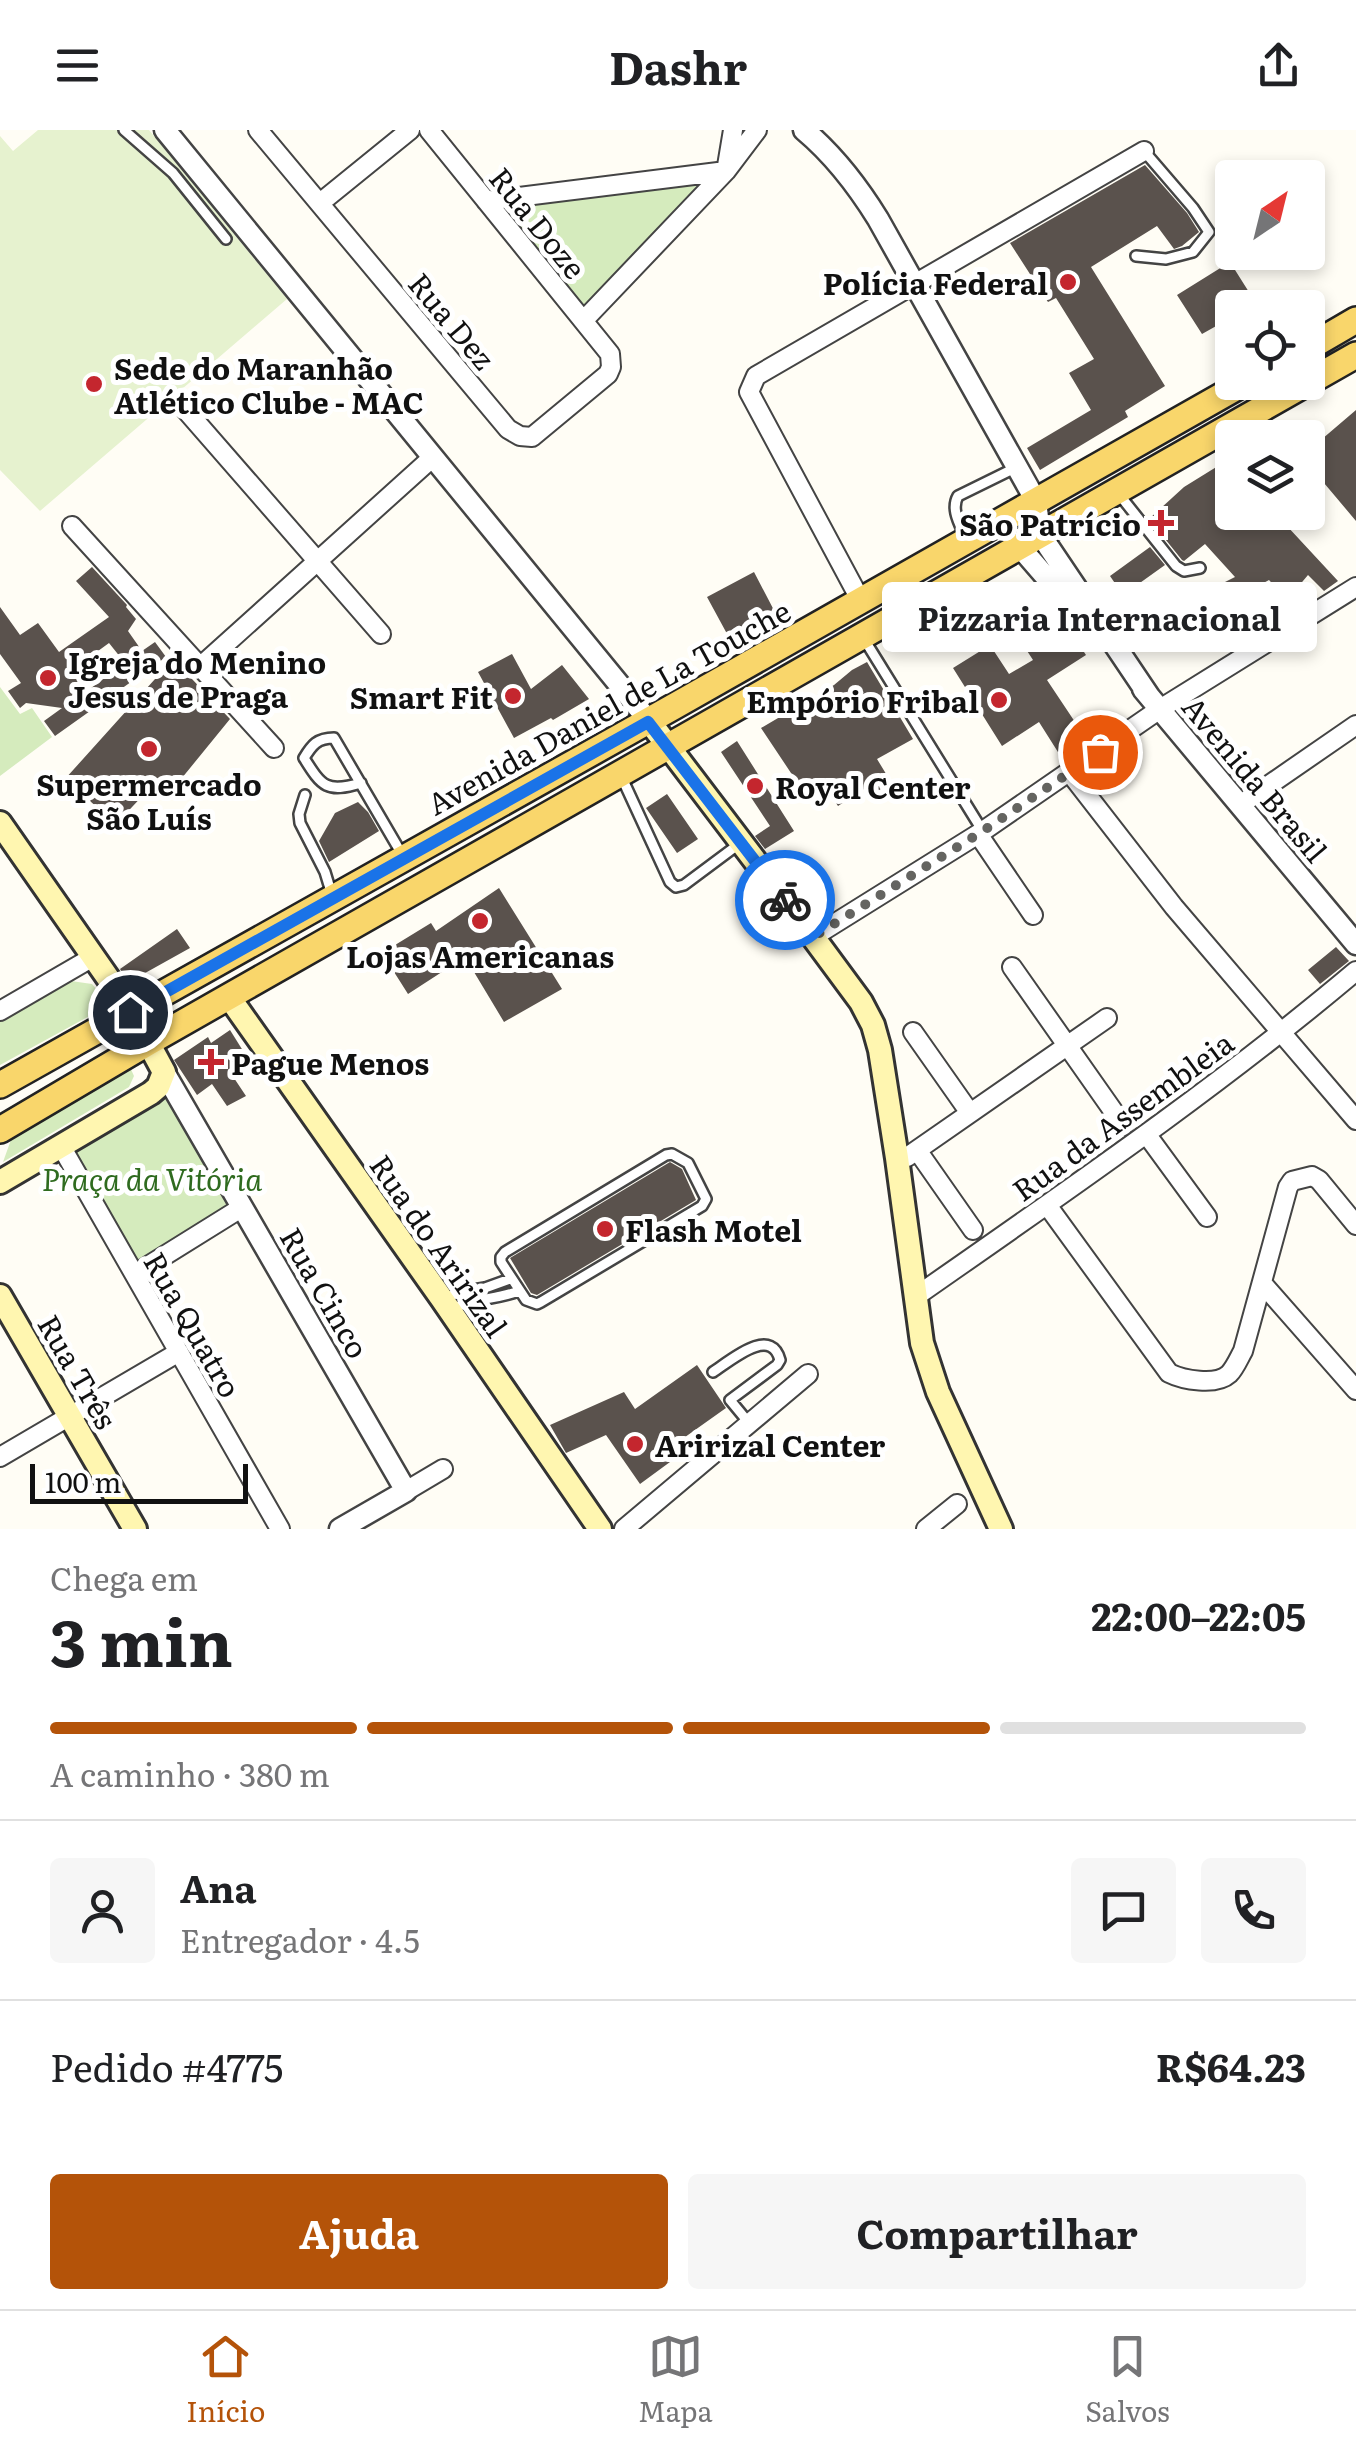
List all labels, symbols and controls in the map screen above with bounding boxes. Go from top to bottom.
text: Dashr [609,32,747,99]
icon: menu [50,38,105,93]
icon: share [1251,38,1306,93]
street label: Rua Doze [480,157,598,287]
north arrow [1215,160,1325,270]
map controls [1215,160,1325,530]
place label: Polícia Federal [823,260,1048,304]
street label: Rua Dez [399,262,507,378]
marker: Polícia Federal [1057,271,1079,293]
button: locate [1215,290,1325,400]
place label: Sede do Maranhão Atlético Clube - MAC [114,345,424,423]
marker: Sede do Maranhão Atlético Clube - MAC [83,373,105,395]
button: layers [1215,420,1325,530]
place label: São Patrício [959,501,1141,545]
marker: São Patrício [1150,512,1172,534]
callout: Pizzaria Internacional [882,582,1318,652]
street label: Avenida Daniel de La Touche [418,588,798,824]
text: Pizzaria Internacional [918,593,1281,641]
place label: Igreja do Menino Jesus de Praga [68,639,326,717]
marker: Igreja do Menino Jesus de Praga [37,667,59,689]
place label: Smart Fit [350,674,494,718]
place label: Empório Fribal [746,678,979,722]
marker: Smart Fit [502,685,524,707]
street label: Avenida Brasil [1173,685,1339,871]
marker: Empório Fribal [988,689,1010,711]
pin [1058,710,1143,795]
icon: bag [1073,725,1128,780]
marker: Supermercado São Luís [138,738,160,760]
place label: Supermercado São Luís [36,761,262,839]
place label: Royal Center [775,764,971,808]
marker: Royal Center [744,775,766,797]
courier [735,850,835,950]
icon: bike [758,873,813,928]
marker: Lojas Americanas [469,910,491,932]
place label: Lojas Americanas [346,933,614,977]
pin [88,970,173,1055]
icon: home [103,985,158,1040]
street label: Rua da Assembleia [1002,1019,1242,1210]
place label: Pague Menos [231,1040,429,1084]
marker: Pague Menos [200,1051,222,1073]
street label: Rua do Aririzal [361,1145,519,1345]
park label: Praça da Vitória [42,1156,262,1200]
place label: Flash Motel [625,1207,802,1251]
street label: Rua Cinco [271,1218,381,1366]
marker: Flash Motel [594,1218,616,1240]
street label: Rua Quatro [135,1243,253,1405]
street label: Rua Três [29,1306,129,1436]
place label: Aririzal Center [655,1422,885,1466]
marker: Aririzal Center [624,1433,646,1455]
scale bar [30,1459,248,1504]
text: 100 m [45,1460,122,1502]
text: Chega em [50,1553,198,1601]
text: 22:00–22:05 [1091,1586,1306,1643]
text: 3 min [50,1590,233,1687]
text: A caminho · 380 m [50,1749,330,1797]
button: person [50,1858,155,1963]
text: Ana [180,1858,257,1915]
button: chat [1071,1858,1176,1963]
button: phone [1201,1858,1306,1963]
text: Entregador · 4.5 [180,1915,420,1963]
text: Pedido #4775 [50,2037,283,2094]
text: R$64.23 [1156,2037,1306,2094]
button: Ajuda [50,2174,668,2289]
button: Compartilhar [688,2174,1306,2289]
tab: Início [186,2329,265,2431]
tab: Mapa [638,2329,713,2431]
tab: Salvos [1085,2329,1170,2431]

